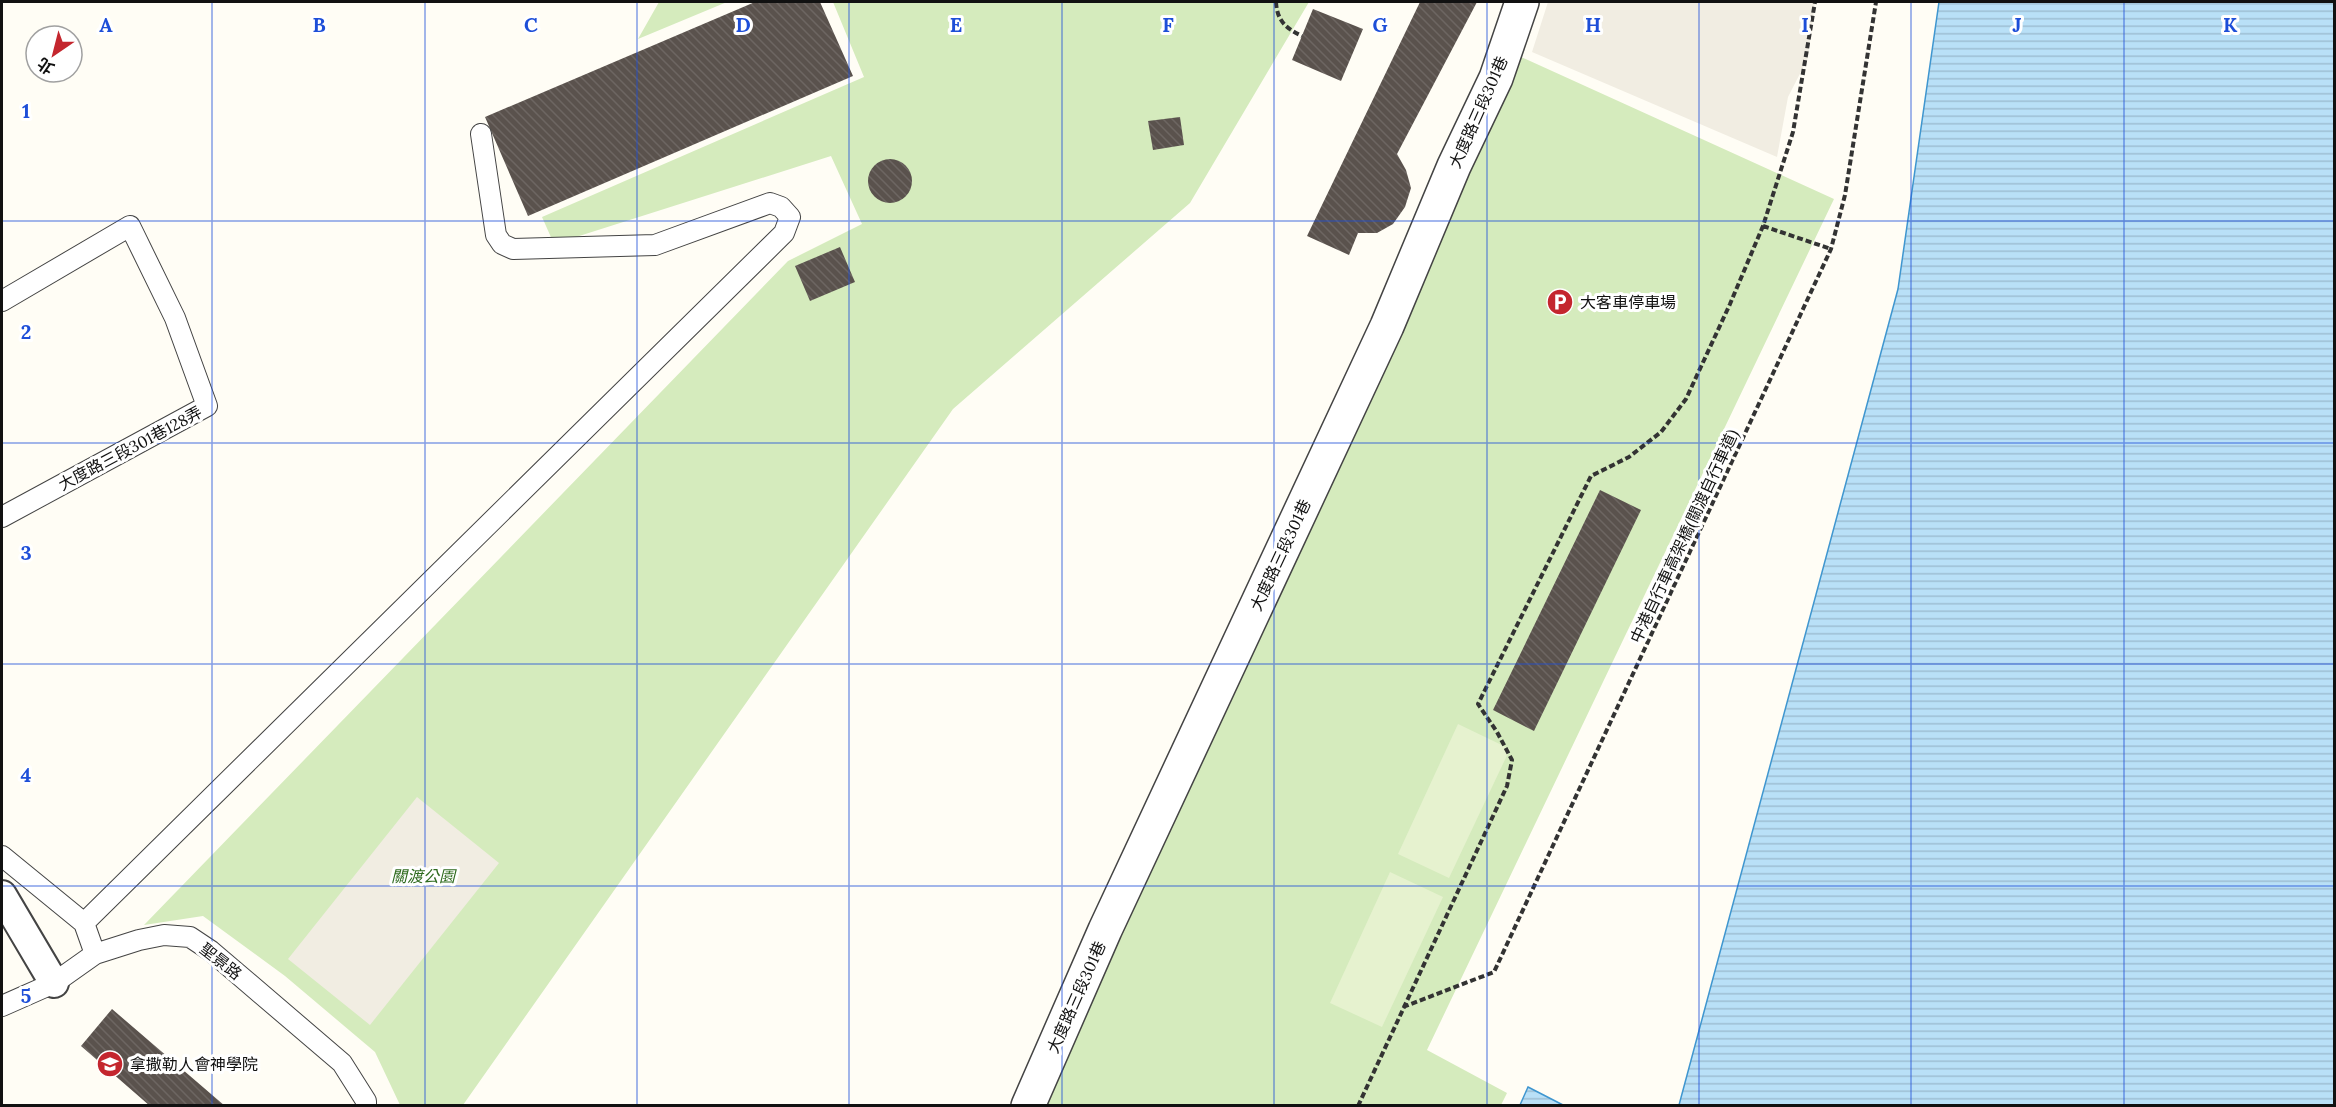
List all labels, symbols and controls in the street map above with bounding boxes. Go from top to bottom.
text: A [99,12,113,37]
text: B [312,12,326,37]
text: C [524,12,538,37]
text: D [735,12,751,37]
text: E [950,12,962,37]
text: F [1162,12,1174,37]
text: G [1372,12,1388,37]
text: H [1585,12,1601,37]
text: I [1801,12,1809,37]
text: J [2012,12,2022,37]
text: K [2223,12,2238,37]
north arrow [24,24,84,84]
street label: 大度路三段301巷 [1444,53,1512,171]
text: 北 [33,54,58,79]
text: 1 [22,98,30,123]
parking icon: 大客車停車場 [1545,287,1575,317]
place label: 大客車停車場 [1580,292,1676,312]
text: 2 [21,319,31,344]
street label: 大度路三段301巷128弄 [55,402,205,494]
street label: 中港自行車高架橋(關渡自行車道) [1626,426,1743,647]
street label: 大度路三段301巷 [1245,496,1315,614]
text: 3 [20,540,32,565]
text: 4 [21,762,32,787]
park label: 關渡公園 [391,866,457,886]
street label: 聖景路 [196,938,246,984]
street label: 大度路三段301巷 [1042,938,1110,1056]
text: 5 [21,983,32,1008]
school or university icon: 拿撒勒人會神學院 [95,1049,125,1079]
place label: 拿撒勒人會神學院 [130,1054,258,1074]

